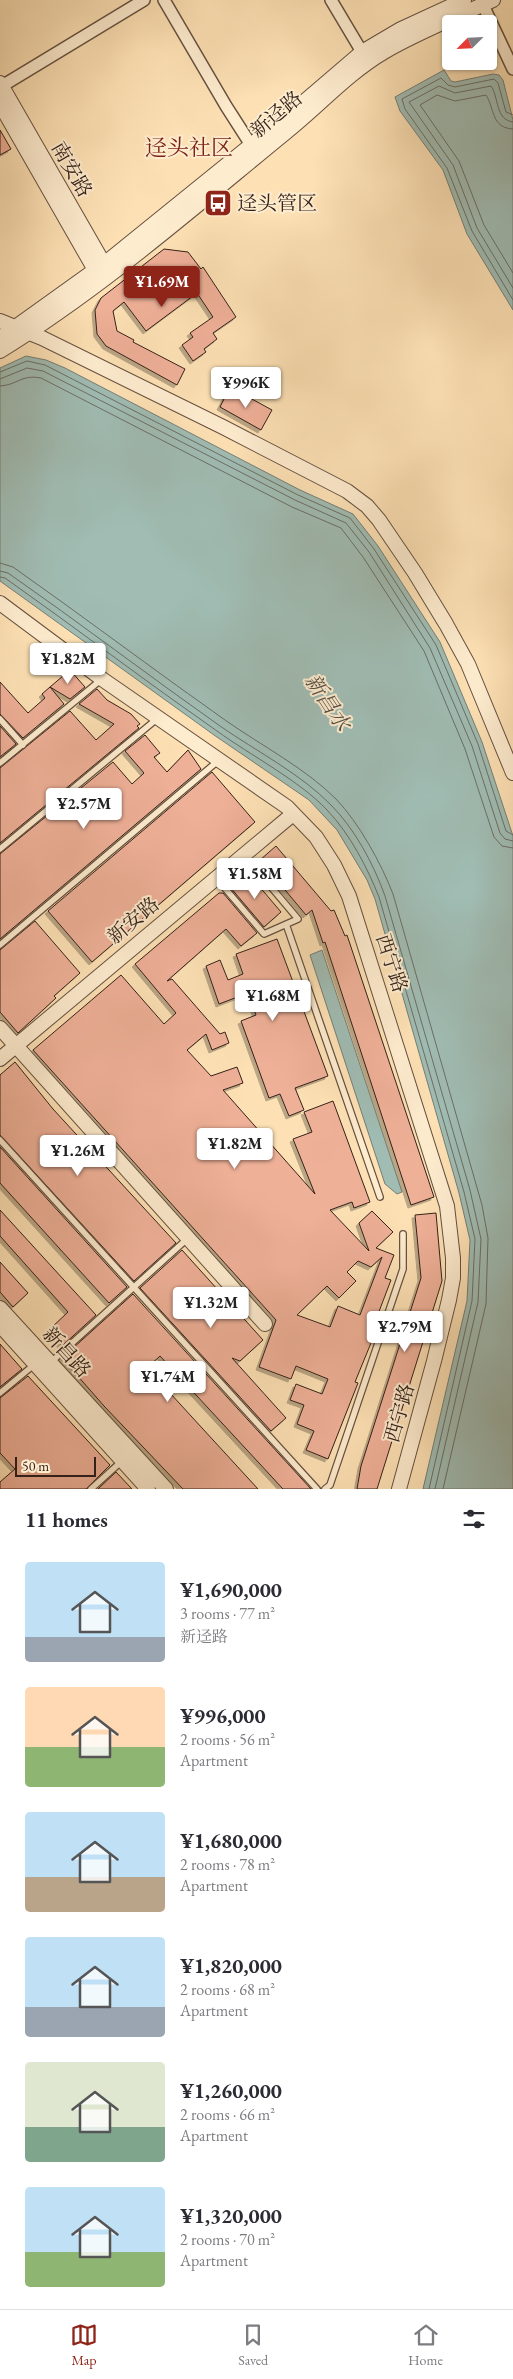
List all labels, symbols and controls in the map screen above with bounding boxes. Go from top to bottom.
north arrow [442,15,498,70]
map controls [442,15,497,70]
street label: 新迳路 [245,85,307,143]
district label: 迳头社区 [145,133,233,162]
street label: 南安路 [46,137,98,201]
bus stop icon: 迳头管区 [203,188,233,218]
place label: 迳头管区 [237,190,317,216]
pin: ¥1.69M [121,266,203,308]
text: ¥1.69M [135,271,189,292]
pin: ¥996K [211,366,281,409]
text: ¥996K [222,372,270,393]
pin: ¥1.82M [27,642,109,685]
text: ¥1.82M [41,648,95,669]
water label: 新昌水 [299,668,358,737]
pin: ¥2.57M [43,788,125,830]
text: ¥2.57M [57,793,111,814]
pin: ¥1.58M [214,858,296,900]
text: ¥1.58M [228,863,282,884]
street label: 新安路 [102,891,164,949]
street label: 西宁路 [370,930,414,996]
pin: ¥1.68M [232,980,314,1022]
text: ¥1.68M [246,985,300,1006]
pin: ¥1.82M [194,1128,276,1170]
text: ¥1.82M [208,1133,262,1154]
pin: ¥1.26M [37,1134,119,1177]
text: ¥1.26M [51,1140,105,1161]
pin: ¥1.32M [170,1286,252,1329]
text: ¥1.32M [184,1292,238,1313]
pin: ¥2.79M [364,1310,446,1353]
text: ¥2.79M [378,1316,432,1337]
street label: 新昌路 [37,1321,97,1383]
pin: ¥1.74M [127,1360,209,1403]
text: ¥1.74M [141,1366,195,1387]
street label: 西宁路 [378,1381,420,1445]
scale bar [15,1454,96,1477]
text: 50 m [22,1457,49,1475]
icon: filters [460,1505,488,1533]
text: 11 homes [25,1506,108,1533]
text: ¥1,690,000 [180,1576,282,1603]
icon: home [65,1582,125,1642]
text: 3 rooms · 77 m² [180,1603,275,1624]
text: 新迳路 [180,1626,228,1647]
text: ¥996,000 [180,1702,266,1729]
icon: home [65,1707,125,1767]
text: 2 rooms · 56 m² [180,1729,275,1750]
text: Apartment [180,1750,248,1771]
text: ¥1,680,000 [180,1827,282,1854]
icon: home [65,1832,125,1892]
text: 2 rooms · 78 m² [180,1854,275,1875]
text: Apartment [180,1875,248,1896]
text: ¥1,820,000 [180,1952,282,1979]
icon: home [65,1957,125,2017]
text: 2 rooms · 68 m² [180,1979,275,2000]
text: Apartment [180,2000,248,2021]
text: ¥1,260,000 [180,2077,282,2104]
icon: home [65,2082,125,2142]
text: 2 rooms · 66 m² [180,2104,275,2125]
text: Apartment [180,2125,248,2146]
text: ¥1,320,000 [180,2202,282,2229]
icon: home [65,2207,125,2267]
text: 2 rooms · 70 m² [180,2229,275,2250]
text: Apartment [180,2250,248,2271]
tab: Map [70,2321,98,2369]
tab: Saved [238,2321,268,2369]
tab: Home [408,2321,443,2369]

